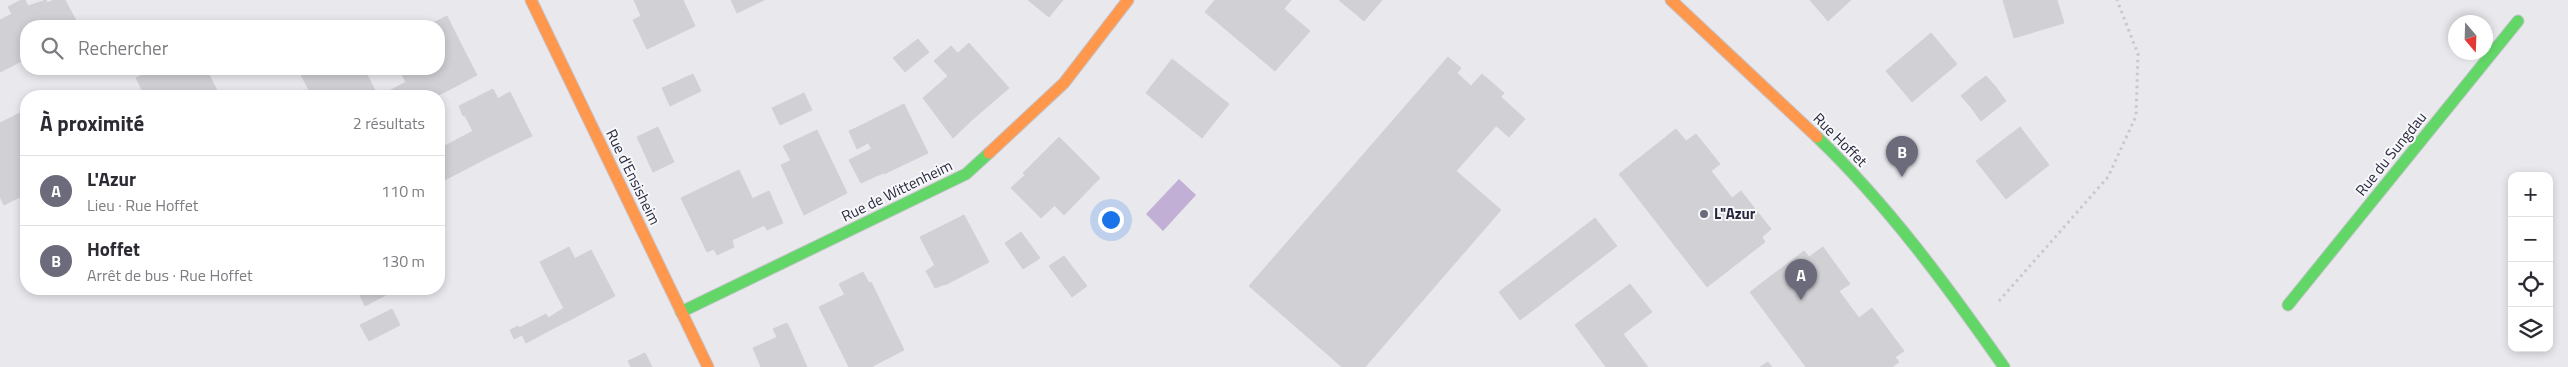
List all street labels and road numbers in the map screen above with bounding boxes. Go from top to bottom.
street label: Rue Hoffet [1808,107,1873,173]
street label: Rue du Sungdau [2349,107,2432,201]
street label: Rue d'Ensisheim [600,125,667,229]
street label: Rue de Wittenheim [837,154,956,227]

